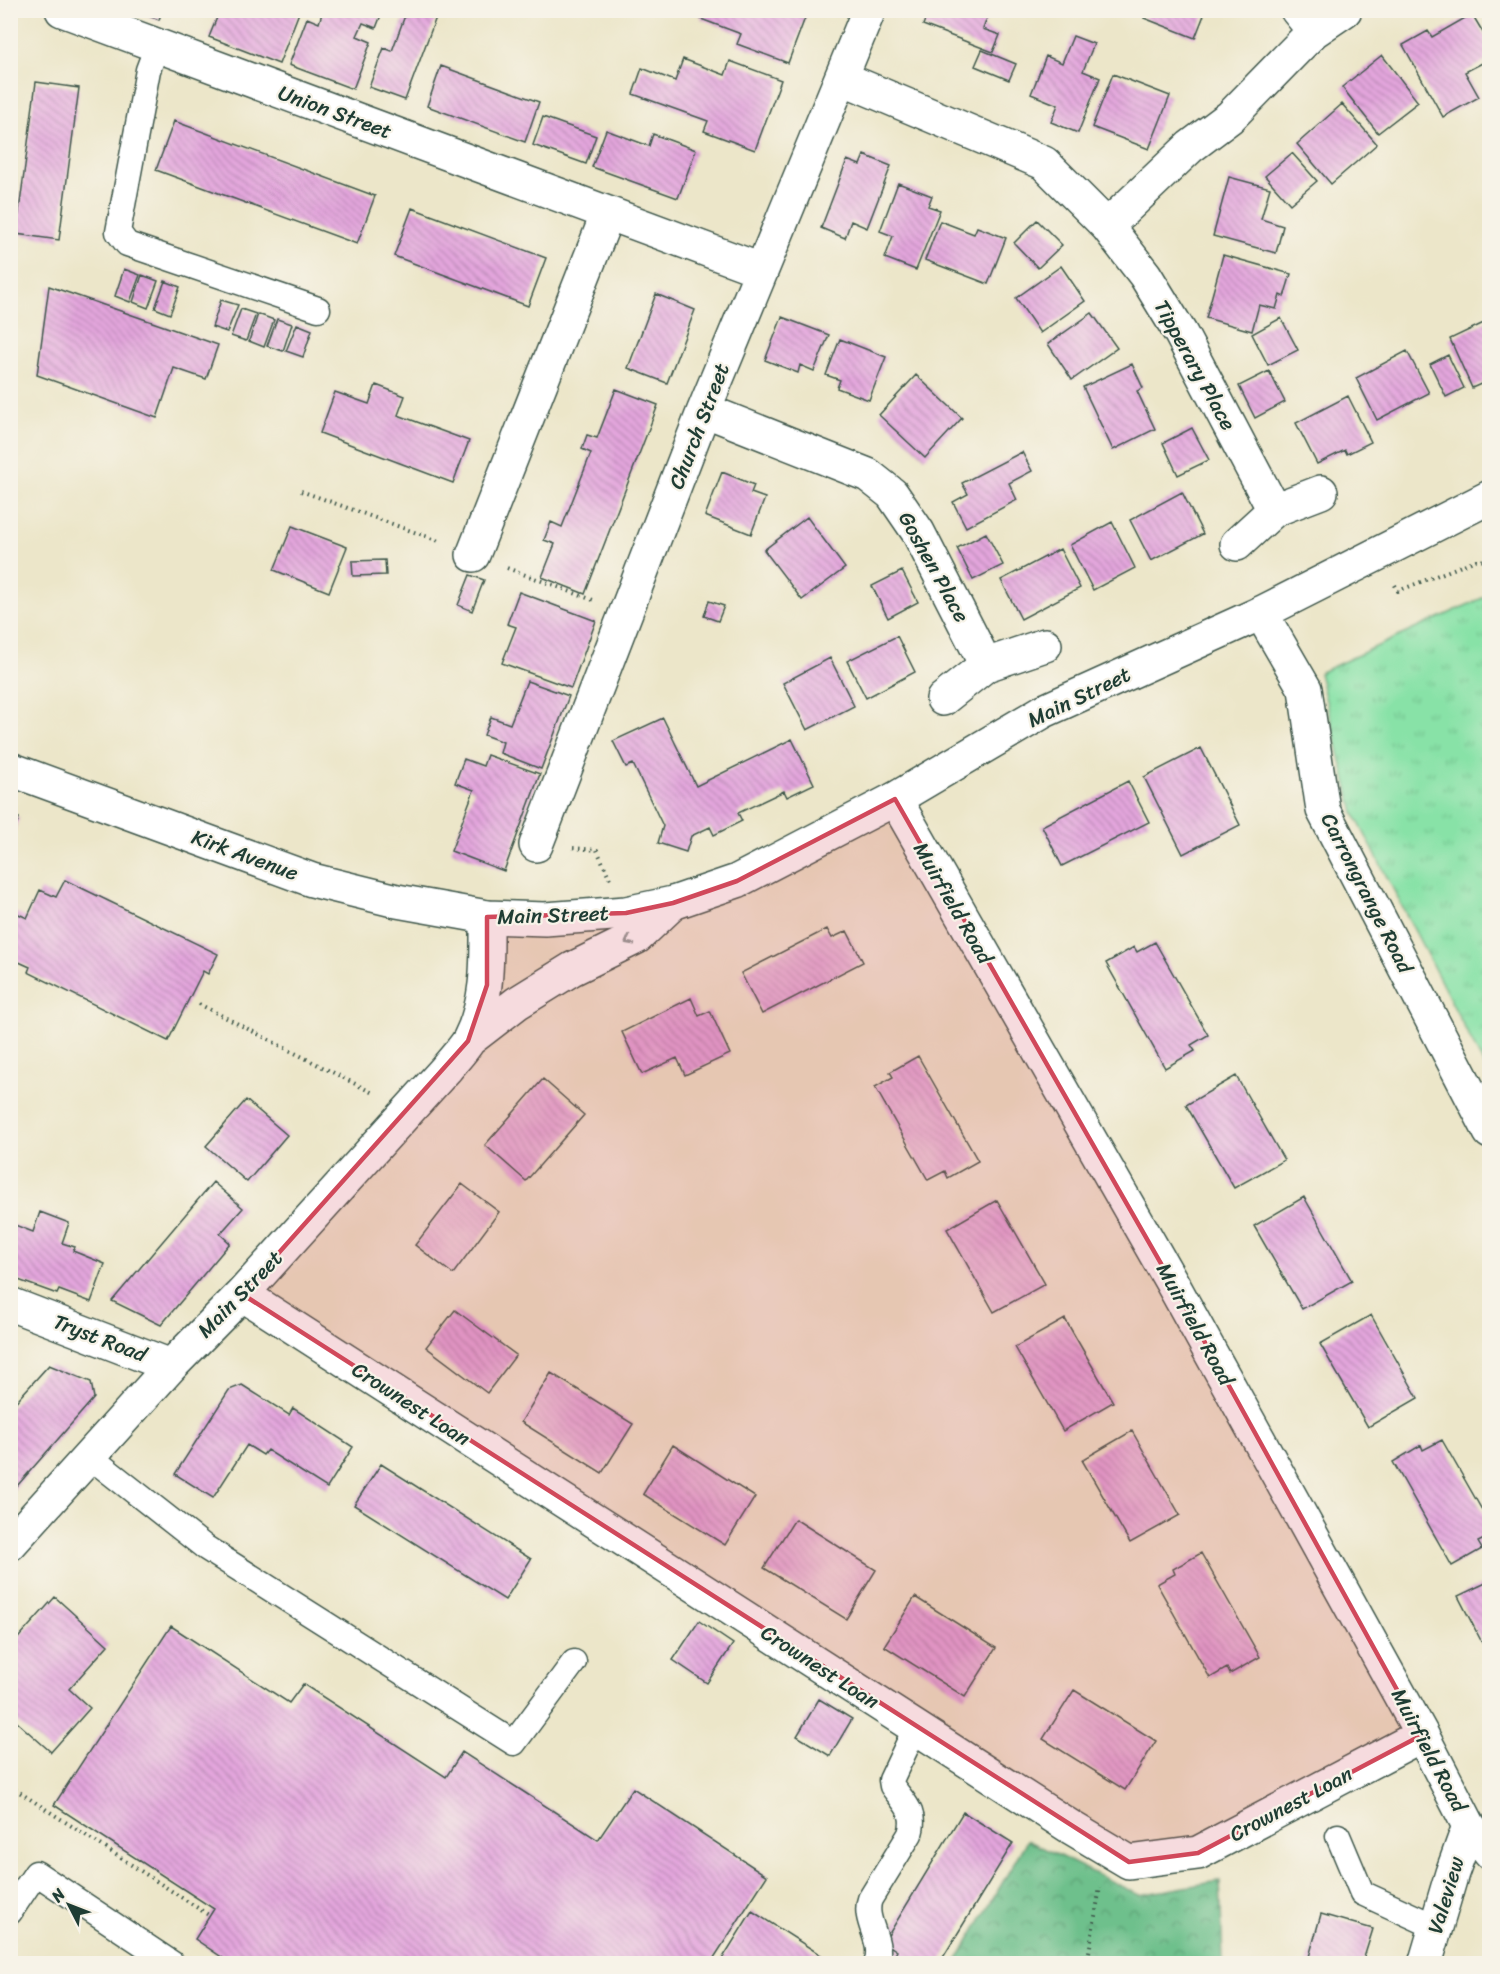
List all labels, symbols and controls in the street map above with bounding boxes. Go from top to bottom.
street label: Union Street [273,74,397,150]
street label: Tipperary Place [1143,292,1247,438]
street label: Church Street [657,357,741,495]
street label: Goshen Place [888,504,980,630]
street label: Main Street [1021,656,1137,738]
street label: Carrongrange Road [1310,806,1425,982]
street label: Kirk Avenue [186,818,304,892]
street label: Muirfield Road [903,835,1004,973]
street label: Main Street [497,894,609,936]
one-way arrow [624,933,635,945]
street label: Main Street [188,1241,292,1347]
street label: Muirfield Road [1145,1255,1246,1394]
street label: Tryst Road [48,1303,154,1374]
street label: Crownest Loan [344,1351,478,1457]
street label: Crownest Loan [753,1614,887,1720]
street label: Muirfield Road [1380,1681,1479,1821]
street label: Crownest Loan [1222,1755,1360,1853]
street label: Valeview [1416,1851,1476,1938]
north arrow [39,1875,99,1935]
text: N [43,1881,73,1910]

